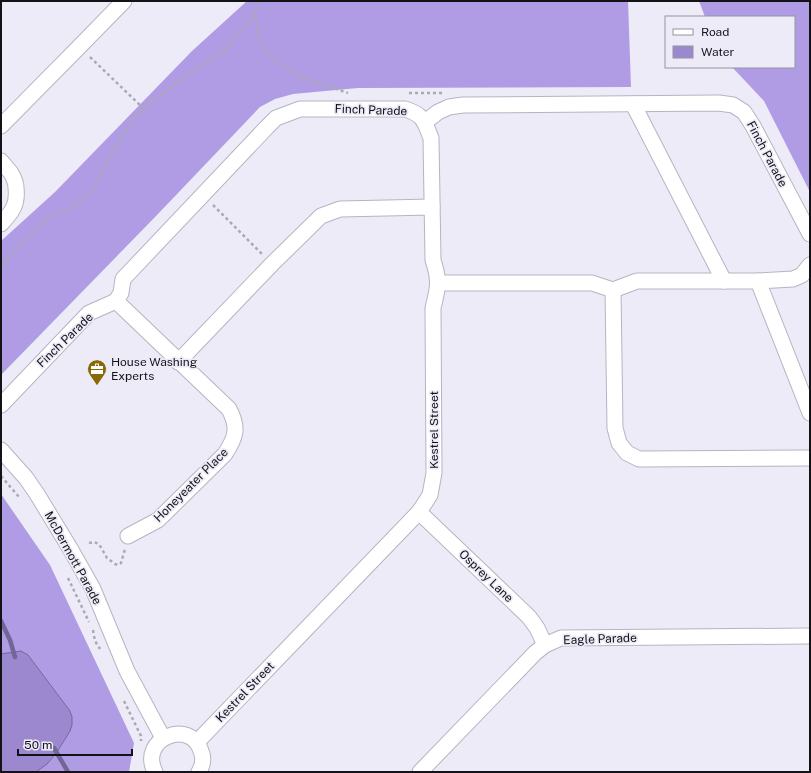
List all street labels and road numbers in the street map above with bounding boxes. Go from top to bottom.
street label: Finch Parade [334,102,408,118]
street label: Finch Parade [744,119,790,190]
street label: Finch Parade [34,310,96,370]
street label: Kestrel Street [427,391,441,469]
street label: Honeyeater Place [151,445,231,525]
street label: McDermott Parade [42,509,105,607]
street label: Osprey Lane [456,547,516,605]
street label: Eagle Parade [563,631,637,647]
street label: Kestrel Street [213,659,277,725]

